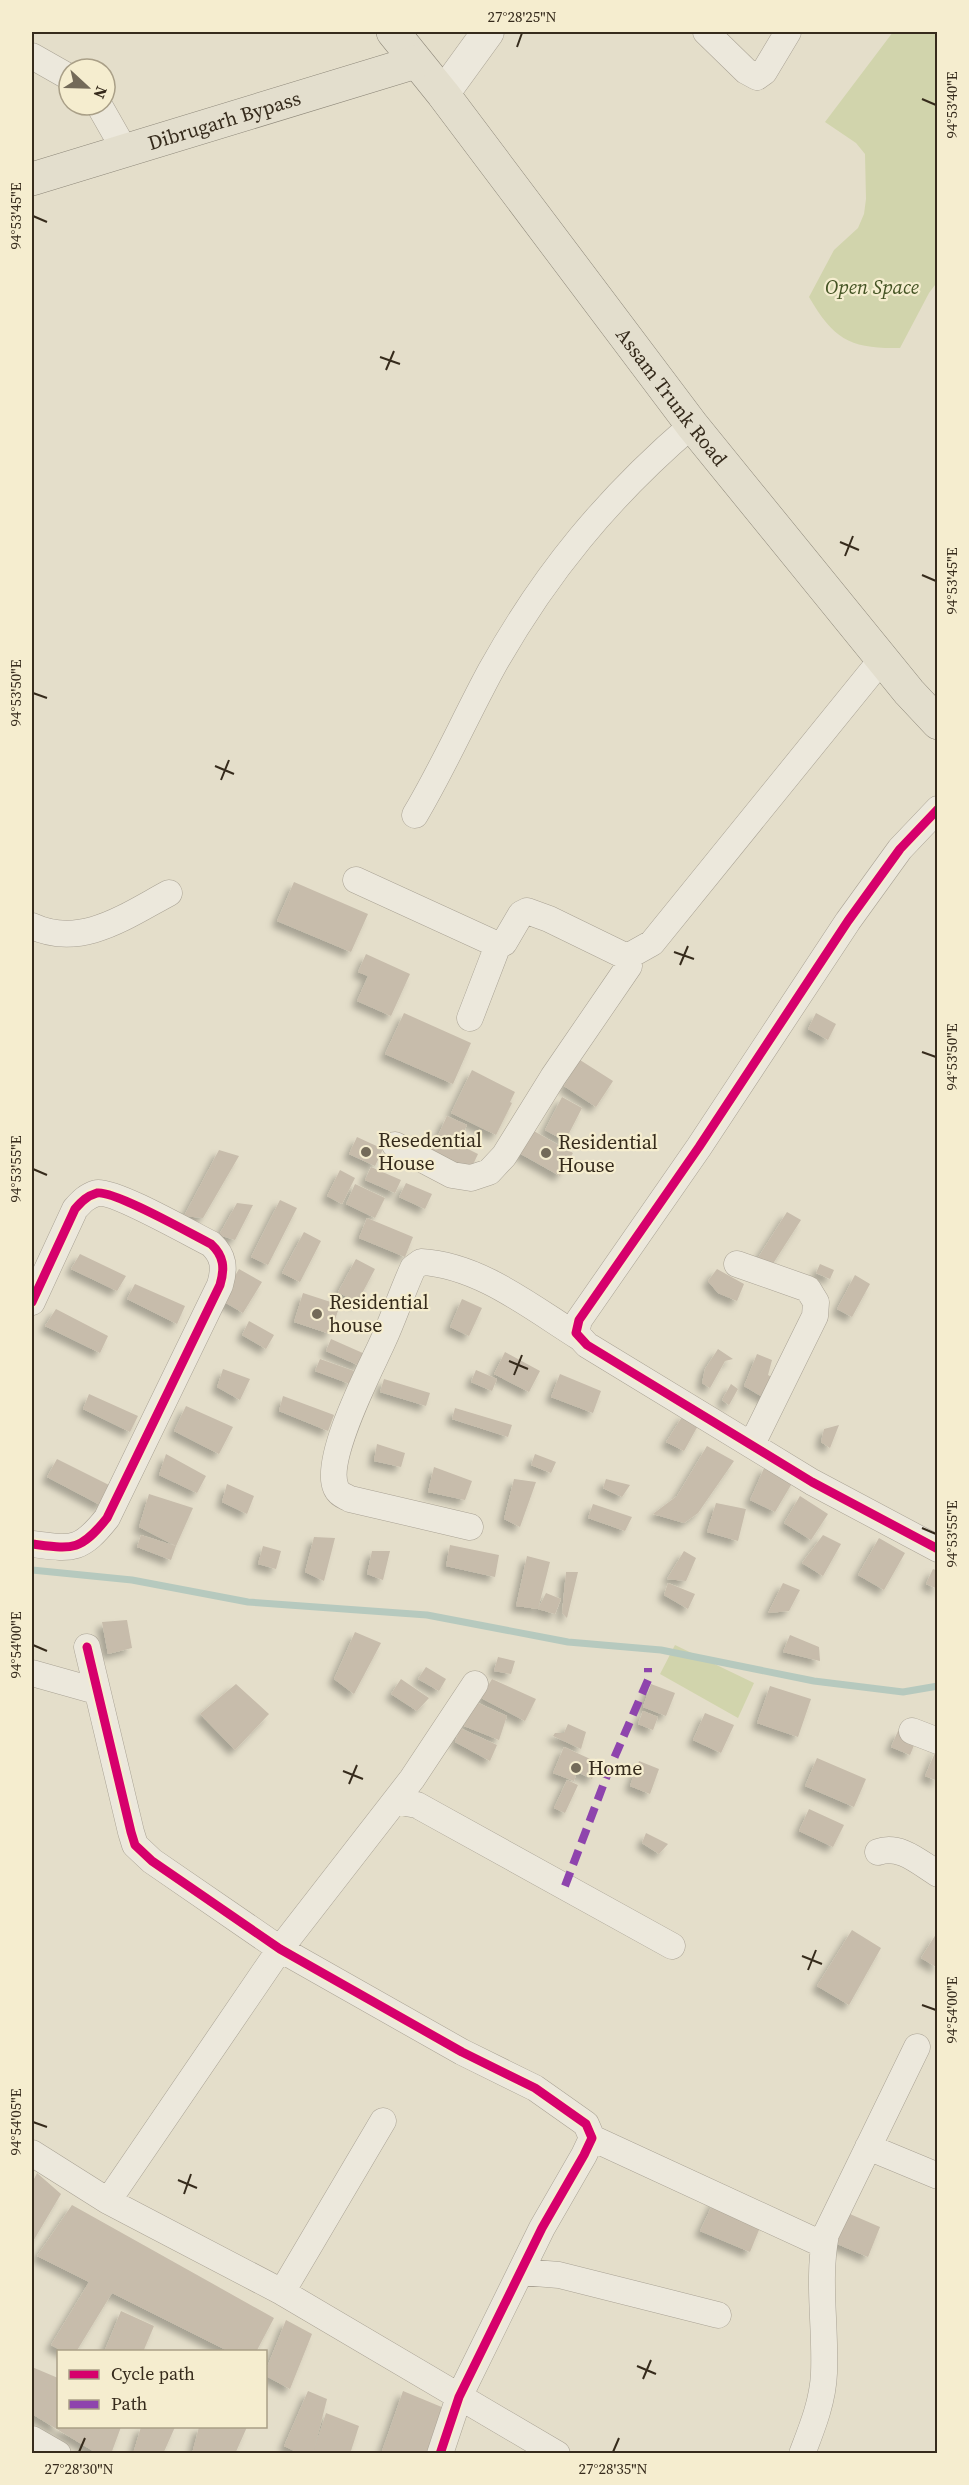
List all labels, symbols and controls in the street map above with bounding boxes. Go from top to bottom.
text: 27°28'25"N [487,6,557,27]
north arrow [57,57,117,117]
text: 94°53'40"E [941,71,962,139]
text: N [88,83,113,102]
street label: Dibrugarh Bypass [144,84,304,157]
text: 94°53'45"E [5,182,26,250]
park label: Open Space [825,273,919,301]
street label: Assam Trunk Road [609,322,734,472]
text: 94°53'45"E [941,547,962,615]
text: 94°53'50"E [5,659,26,727]
text: 94°53'50"E [941,1023,962,1091]
place label: Resedential House [378,1126,482,1177]
place label: Residential House [558,1128,658,1179]
text: 94°53'55"E [5,1135,26,1203]
marker: Resedential House [359,1145,373,1159]
marker: Residential House [539,1146,553,1160]
place label: Residential house [329,1288,429,1339]
marker: Residential house [310,1307,324,1321]
text: 94°53'55"E [941,1500,962,1568]
text: 94°54'00"E [5,1611,26,1679]
place label: Home [588,1754,643,1782]
marker: Home [569,1761,583,1775]
text: 94°54'00"E [941,1976,962,2044]
text: 94°54'05"E [5,2088,26,2156]
legend [57,2350,267,2428]
text: Cycle path [111,2361,195,2386]
text: Path [111,2391,148,2416]
text: 27°28'30"N [44,2458,114,2479]
text: 27°28'35"N [578,2458,648,2479]

